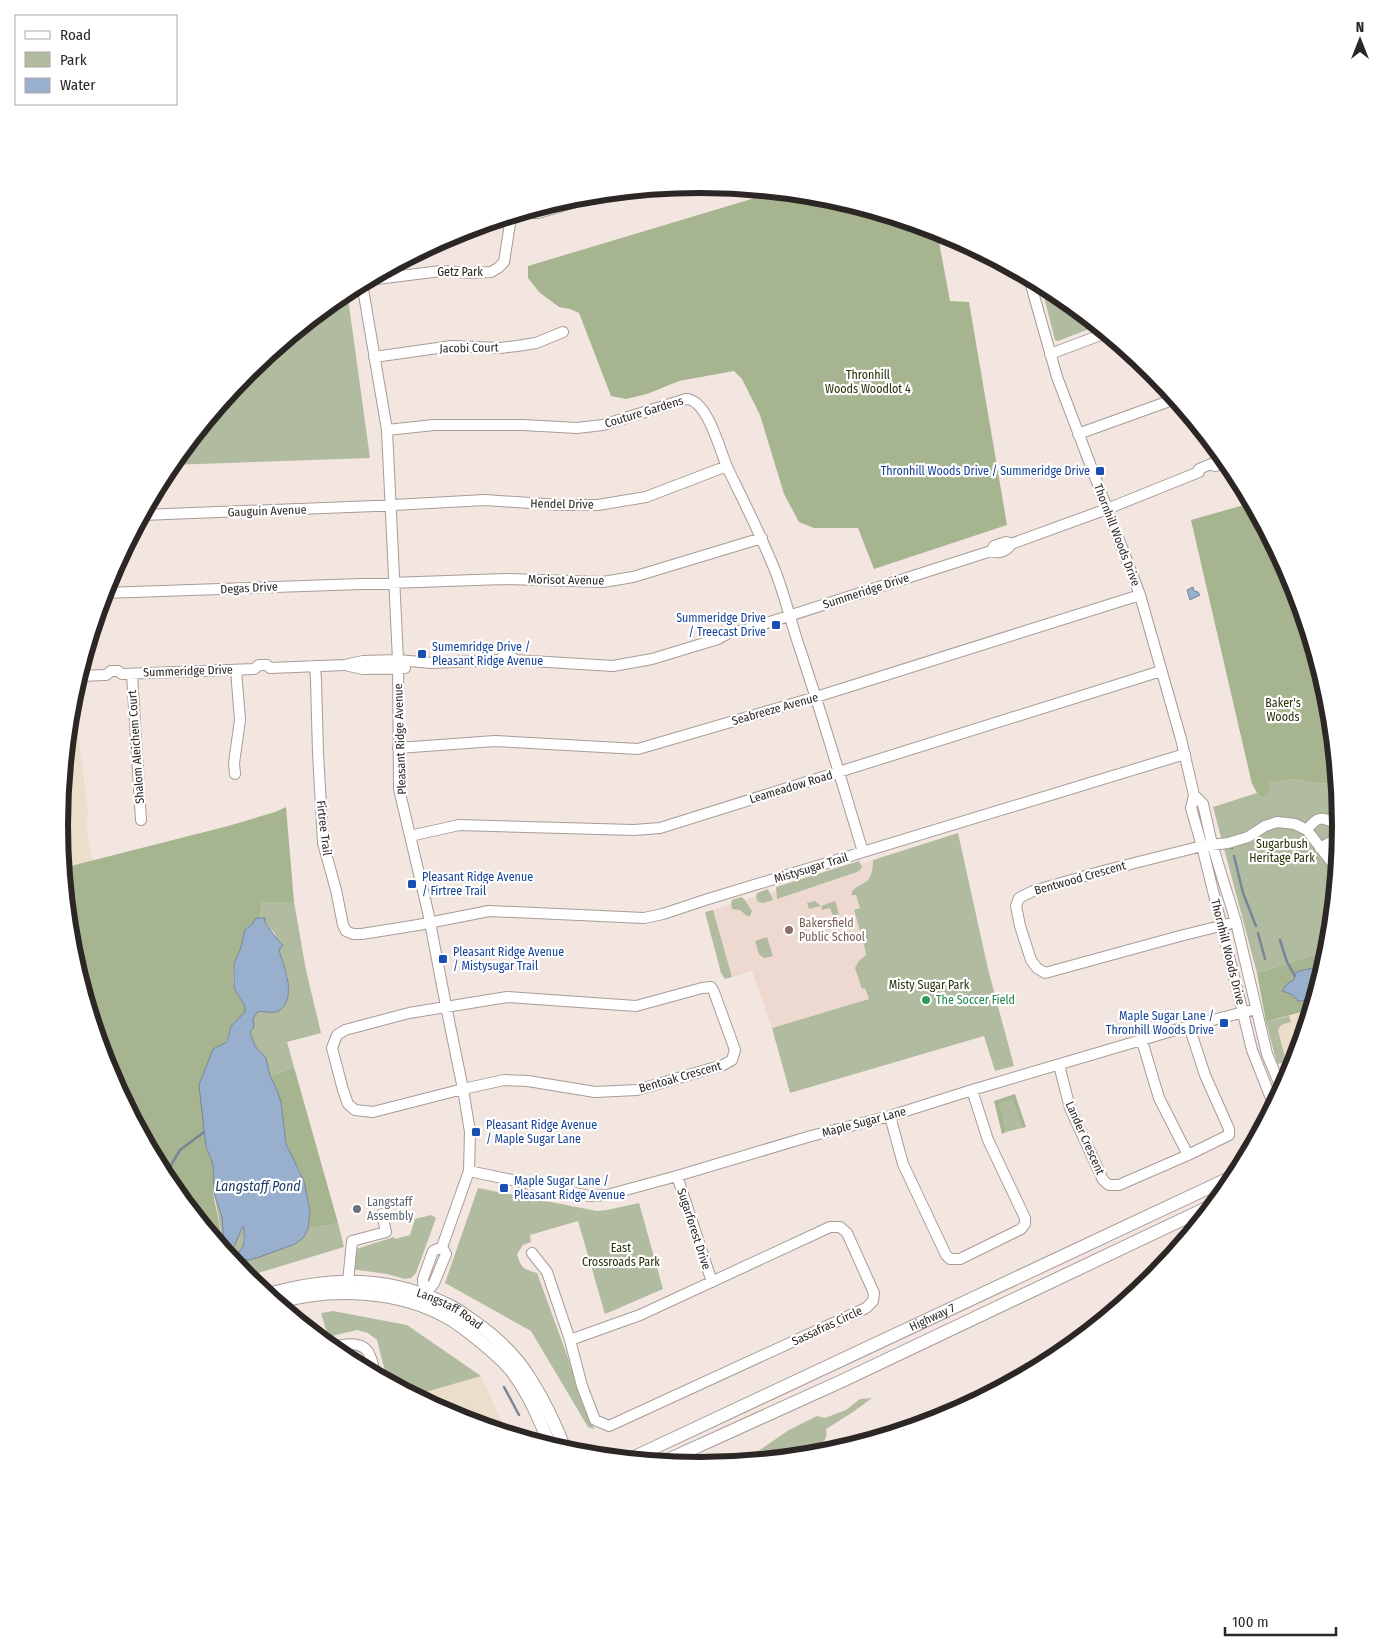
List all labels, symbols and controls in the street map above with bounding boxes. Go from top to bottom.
legend [15,15,178,105]
north arrow [1335,15,1385,65]
text: N [1356,19,1364,36]
text: Road [60,26,91,44]
text: Park [60,51,87,69]
text: Water [60,76,96,94]
street label: Getz Park [437,265,483,279]
street label: Jacobi Court [439,340,499,356]
park label: Thronhill Woods Woodlot 4 [825,368,911,396]
street label: Couture Gardens [603,393,685,431]
place label: Thronhill Woods Drive / Summeridge Drive [881,464,1090,478]
marker: Thronhill Woods Drive / Summeridge Drive [1094,465,1106,477]
street label: Thornhill Woods Drive [1091,482,1143,588]
street label: Hendel Drive [530,496,594,512]
street label: Gauguin Avenue [227,503,307,519]
street label: Summeridge Drive [821,570,911,612]
street label: Morisot Avenue [528,572,604,588]
street label: Degas Drive [220,580,278,596]
place label: Summeridge Drive / Treecast Drive [676,611,766,639]
marker: Summeridge Drive / Treecast Drive [770,619,782,631]
place label: Sumemridge Drive / Pleasant Ridge Avenue [432,640,543,668]
marker: Sumemridge Drive / Pleasant Ridge Avenue [416,648,428,660]
street label: Summeridge Drive [143,662,233,680]
street label: Pleasant Ridge Avenue [391,683,409,795]
street label: Shalom Aleichem Court [125,690,147,804]
street label: Seabreeze Avenue [730,690,820,728]
park label: Baker's Woods [1265,696,1301,724]
street label: Leameadow Road [748,768,834,806]
street label: Firtree Trail [314,800,334,856]
park label: Sugarbush Heritage Park [1249,837,1315,865]
street label: Mistysugar Trail [772,850,850,886]
street label: Bentwood Crescent [1033,858,1127,898]
place label: Pleasant Ridge Avenue / Firtree Trail [422,870,533,898]
marker: Pleasant Ridge Avenue / Firtree Trail [406,878,418,890]
street label: Thornhill Woods Drive [1208,898,1248,1006]
place label: Bakersfield Public School [799,916,865,944]
marker: Bakersfield Public School [783,924,795,936]
place label: Pleasant Ridge Avenue / Mistysugar Trail [453,945,564,973]
marker: Pleasant Ridge Avenue / Mistysugar Trail [437,953,449,965]
park label: Misty Sugar Park [889,978,970,992]
place label: The Soccer Field [936,993,1015,1007]
marker: The Soccer Field [920,994,932,1006]
place label: Maple Sugar Lane / Thronhill Woods Drive [1106,1009,1214,1037]
marker: Maple Sugar Lane / Thronhill Woods Drive [1218,1017,1230,1029]
street label: Bentoak Crescent [637,1059,723,1095]
street label: Lander Crescent [1063,1099,1107,1177]
street label: Maple Sugar Lane [820,1104,908,1140]
place label: Pleasant Ridge Avenue / Maple Sugar Lane [486,1118,597,1146]
marker: Pleasant Ridge Avenue / Maple Sugar Lane [470,1126,482,1138]
place label: Maple Sugar Lane / Pleasant Ridge Avenue [514,1174,625,1202]
water label: Langstaff Pond [215,1178,301,1195]
marker: Maple Sugar Lane / Pleasant Ridge Avenue [498,1182,510,1194]
street label: Sugarforest Drive [674,1187,714,1271]
place label: Langstaff Assembly [367,1195,414,1223]
marker: Langstaff Assembly [351,1203,363,1215]
park label: East Crossroads Park [582,1241,660,1269]
street label: Langstaff Road [415,1286,485,1332]
street label: Highway 7 [907,1301,957,1334]
street label: Sassafras Circle [790,1304,864,1348]
scale bar [1225,1604,1336,1636]
text: 100 m [1232,1613,1269,1631]

